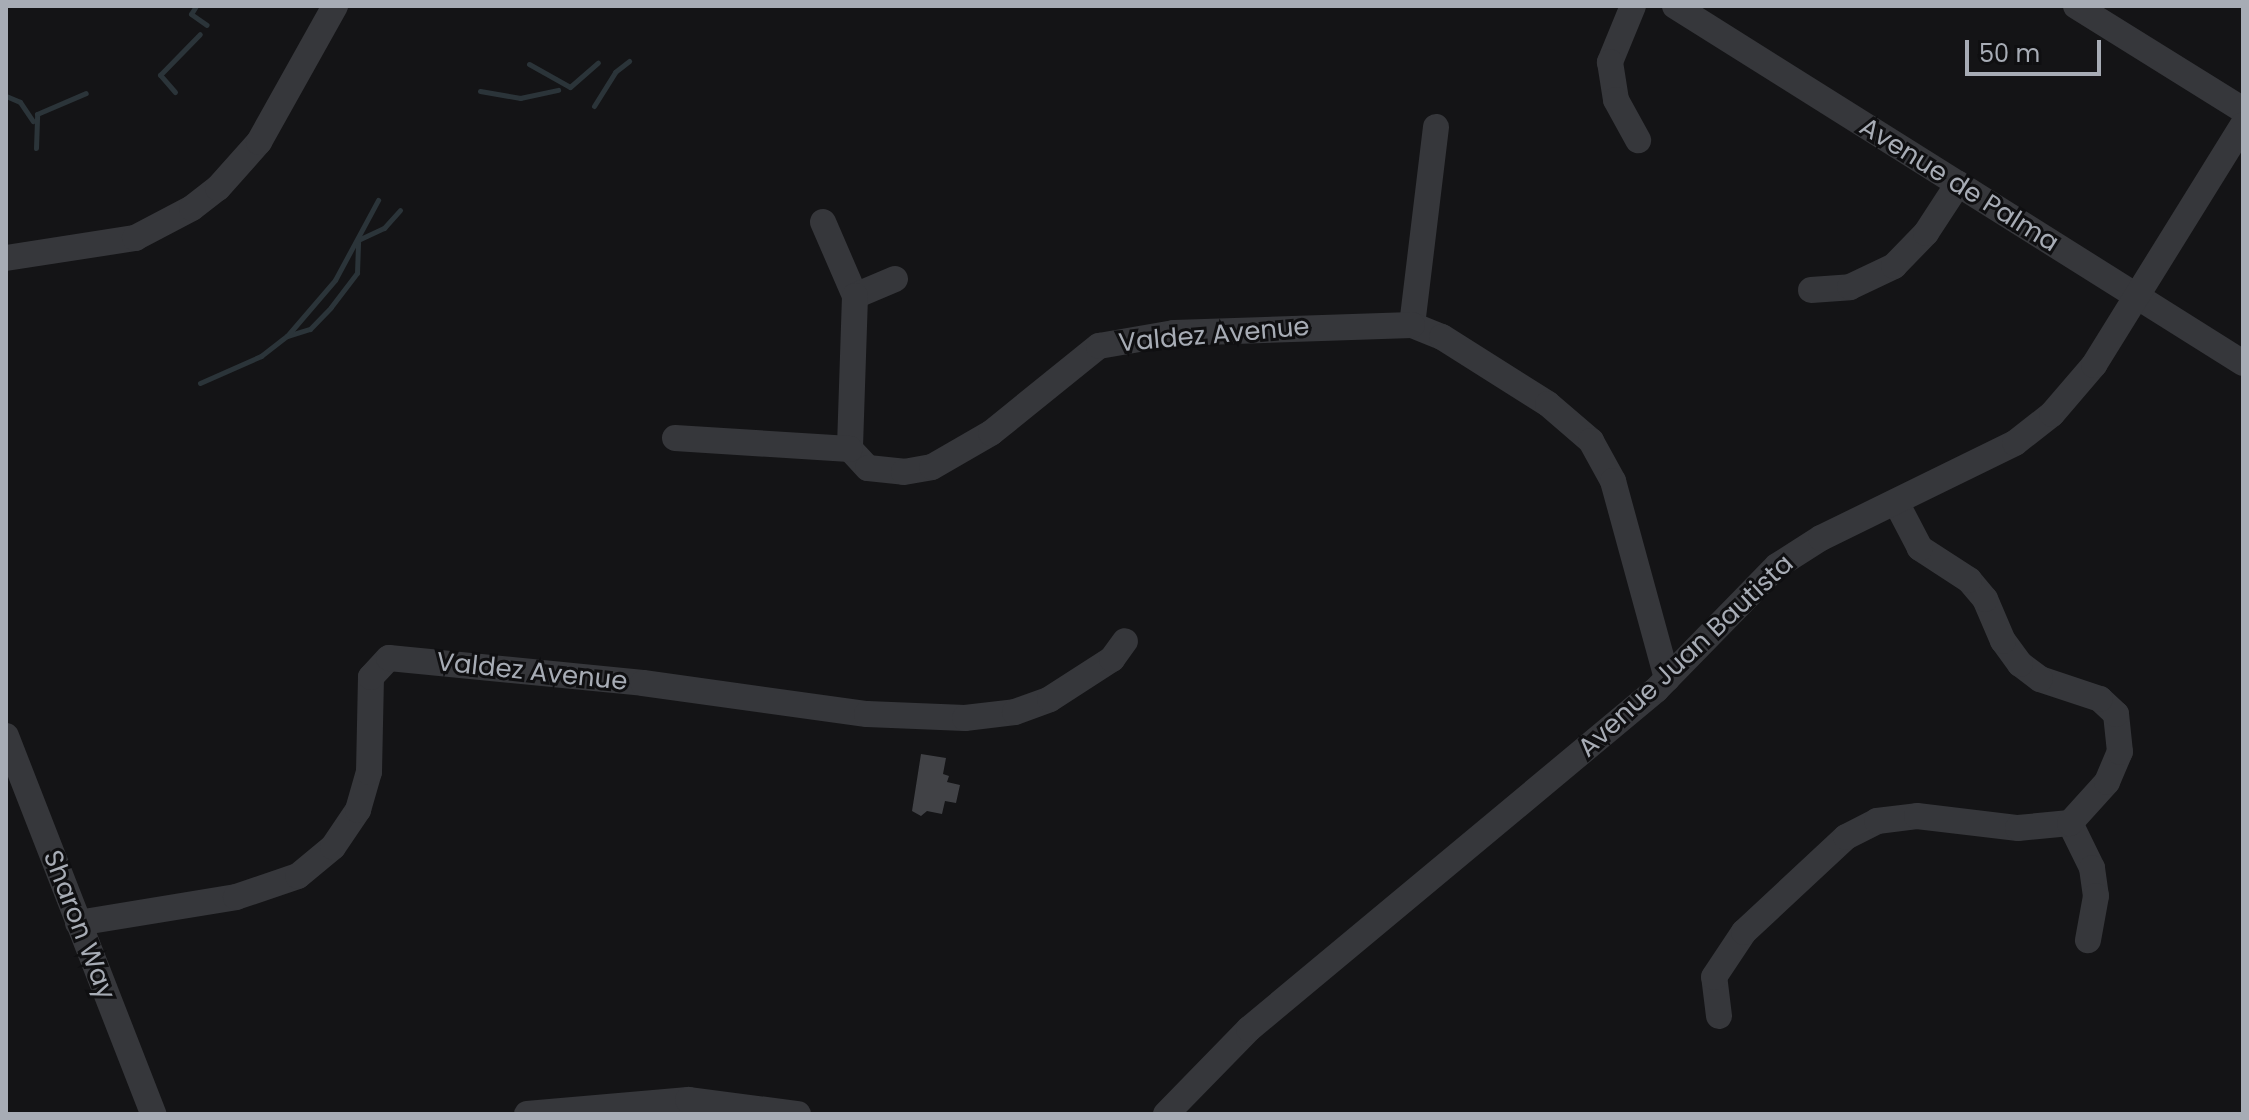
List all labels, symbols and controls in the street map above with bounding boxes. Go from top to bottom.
scale bar [1969,24,2105,74]
text: 50 m [1979,37,2040,70]
street label: Avenue de Palma [1854,111,2064,259]
street label: Valdez Avenue [1117,311,1311,359]
street label: Avenue Juan Bautista [1572,548,1800,764]
street label: Valdez Avenue [435,646,629,698]
street label: Sharon Way [36,846,122,1004]

